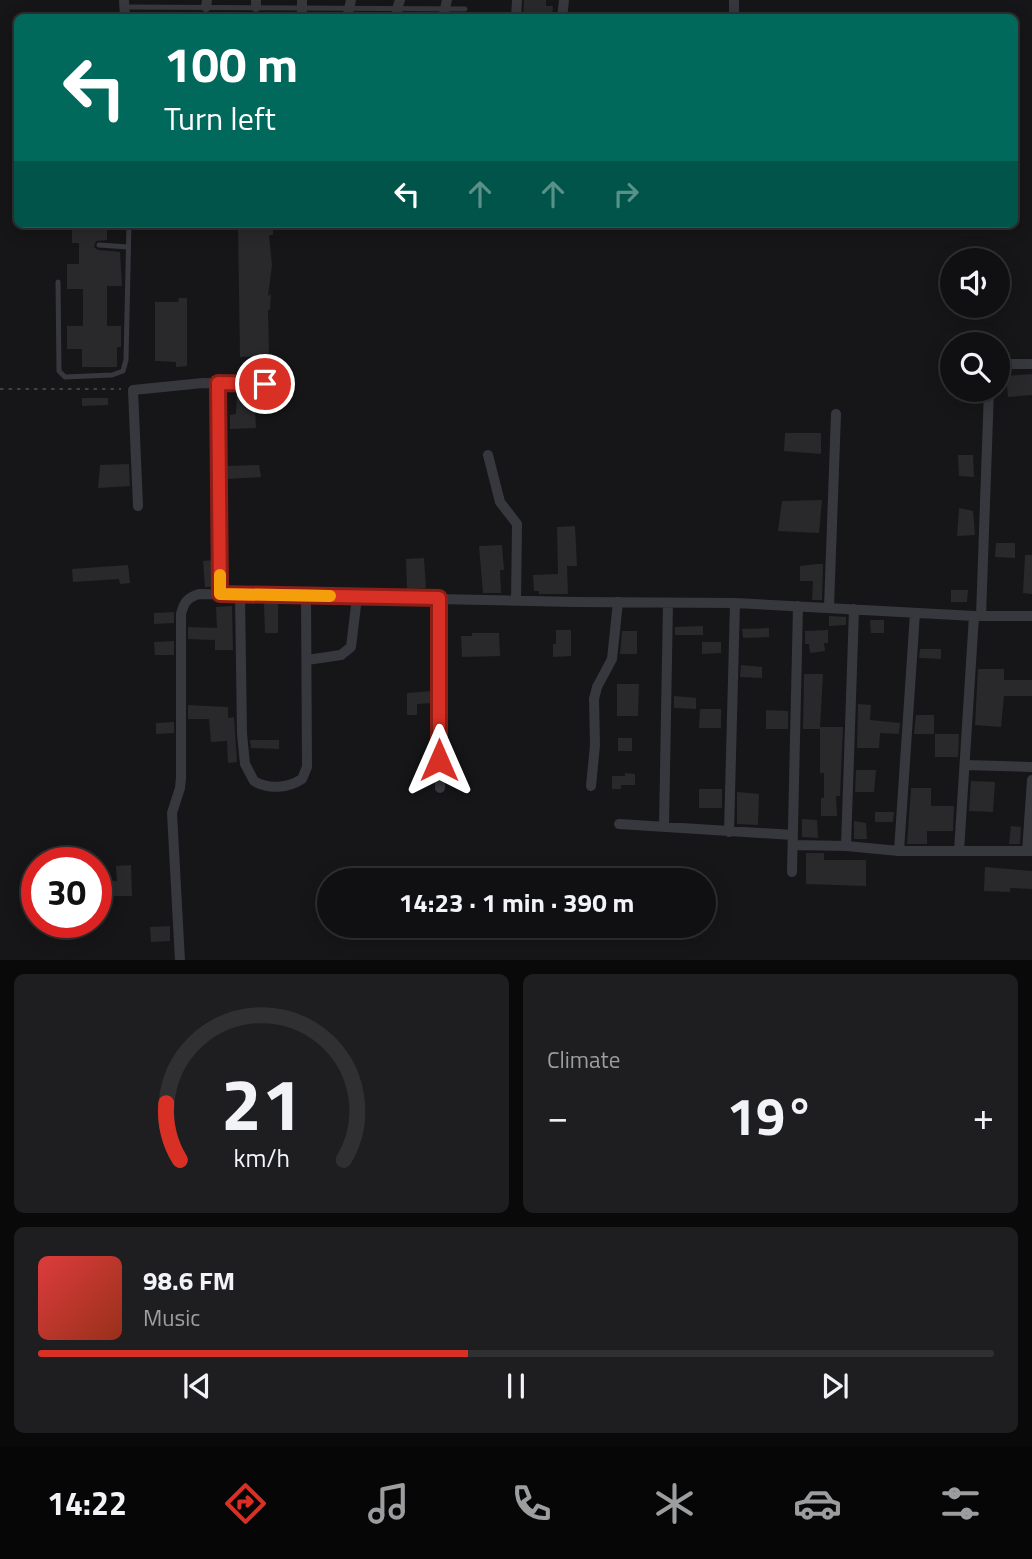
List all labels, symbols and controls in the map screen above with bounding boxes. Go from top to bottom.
text: 100 m [164,26,298,101]
icon: left [49,42,140,133]
text: Turn left [164,94,276,142]
icon: left [388,175,426,213]
icon: ahead [461,175,499,213]
icon: ahead [534,175,572,213]
icon: right [607,175,645,213]
map controls [940,248,1010,402]
button: sound [940,248,1010,318]
button: search [940,332,1010,402]
pin [235,354,295,414]
icon: arrive [246,365,284,403]
position arrow [402,723,476,797]
speed limit sign: 30 [21,847,112,938]
text: 14:23 · 1 min · 390 m [399,883,634,922]
text: Climate [547,1042,620,1077]
text: 21 [221,1048,302,1158]
text: 19° [727,1076,814,1155]
text: − [547,1087,568,1145]
text: + [973,1087,994,1145]
text: km/h [233,1138,290,1176]
text: 98.6 FM [143,1261,235,1300]
text: Music [143,1300,200,1335]
icon: previous [178,1367,216,1405]
icon: pause [497,1367,535,1405]
icon: next [816,1367,854,1405]
text: 14:22 [47,1479,127,1527]
icon: directions [221,1479,270,1528]
icon: music [364,1479,413,1528]
icon: phone [507,1479,556,1528]
icon: climate [650,1479,699,1528]
icon: car [793,1479,842,1528]
icon: filters [936,1479,985,1528]

